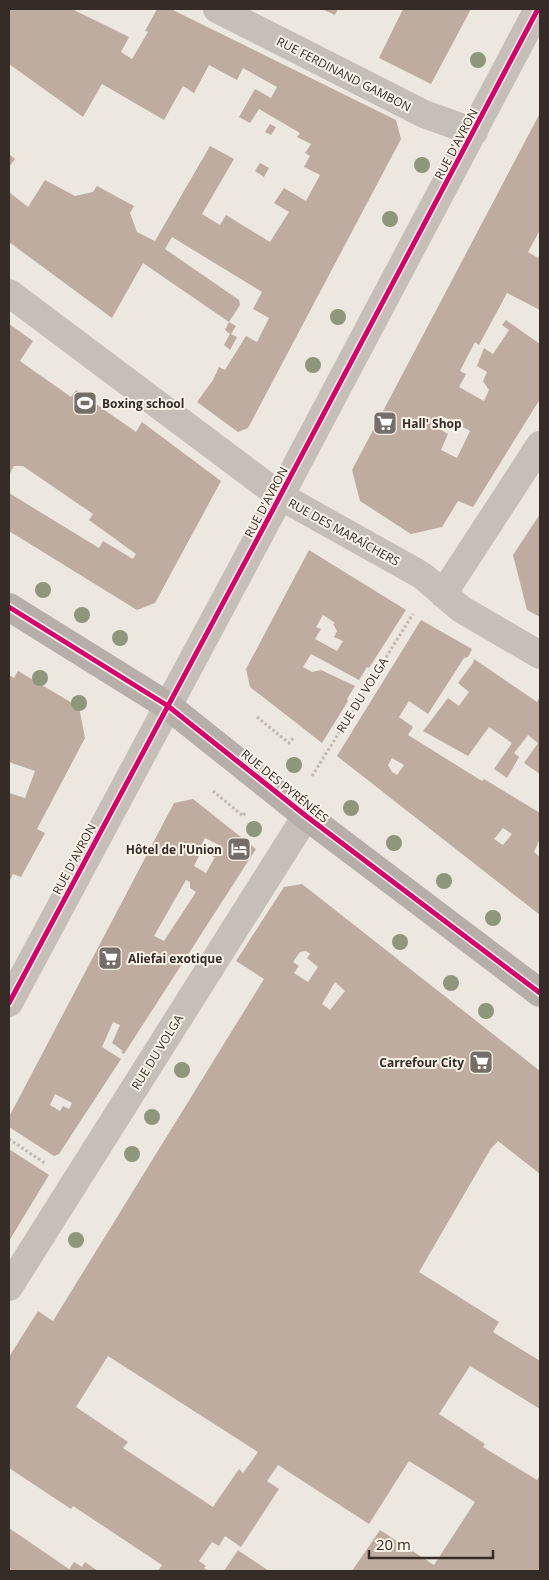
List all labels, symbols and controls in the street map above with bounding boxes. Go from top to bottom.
street label: RUE FERDINAND GAMBON [274,33,414,115]
street label: RUE D'AVRON [430,106,482,182]
sports icon: Boxing school [72,390,98,416]
place label: Boxing school [102,395,184,412]
supermarket icon: Hall' Shop [372,410,398,436]
place label: Hall' Shop [402,415,462,432]
street label: RUE D'AVRON [240,464,292,540]
street label: RUE DES MARAÎCHERS [285,494,403,570]
street label: RUE DU VOLGA [332,654,392,736]
street label: RUE DES PYRÉNÉES [238,745,332,827]
street label: RUE D'AVRON [48,821,100,897]
hotel icon: Hôtel de l'Union [226,836,252,862]
place label: Hôtel de l'Union [126,841,222,858]
supermarket icon: Aliefai exotique [97,945,123,971]
place label: Aliefai exotique [128,950,222,967]
street label: RUE DU VOLGA [127,1011,187,1093]
supermarket icon: Carrefour City [468,1049,494,1075]
place label: Carrefour City [379,1054,464,1071]
scale bar [369,1528,493,1560]
text: 20 m [376,1534,411,1554]

